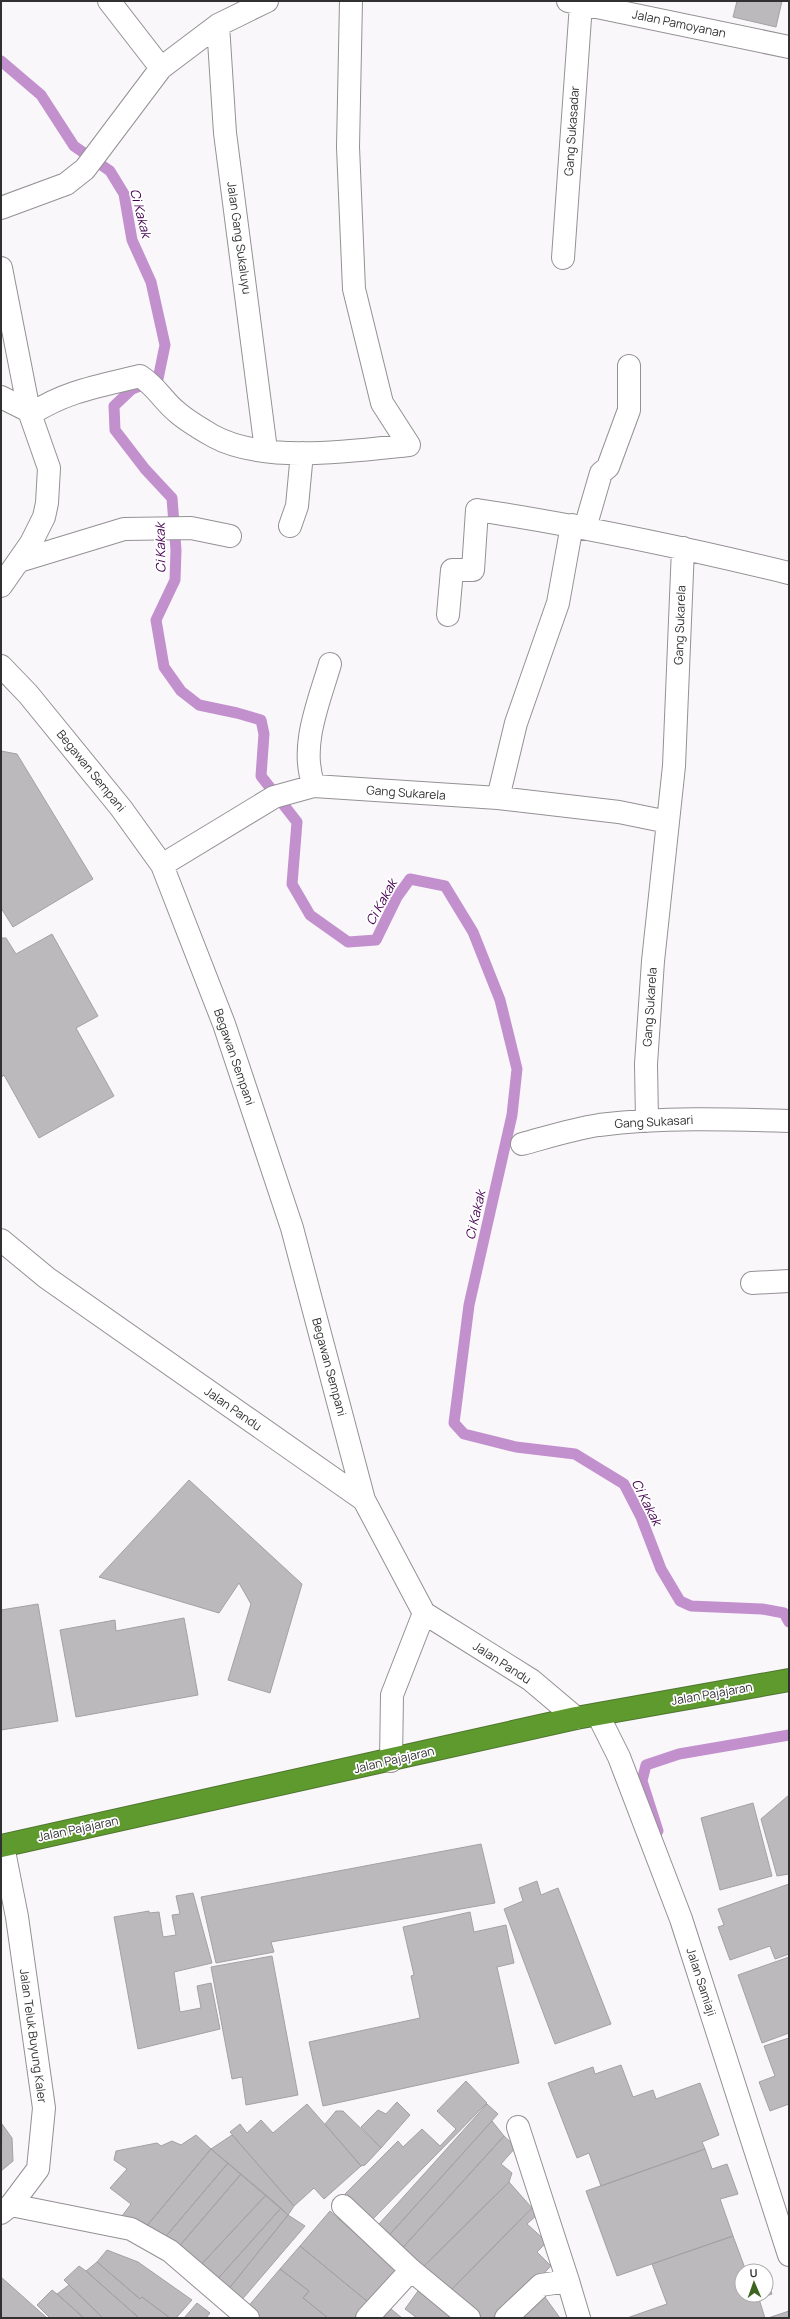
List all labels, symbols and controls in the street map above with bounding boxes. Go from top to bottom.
street label: Jalan Pamoyanan [631,5,728,42]
street label: Gang Sukasadar [560,85,583,176]
street label: Jalan Gang Sukaluyu [223,181,256,295]
water label: Ci Kakak [126,187,156,242]
water label: Ci Kakak [151,520,169,573]
street label: Gang Sukarela [670,585,689,665]
street label: Begawan Sempani [53,726,130,815]
street label: Gang Sukarela [366,781,446,804]
water label: Ci Kakak [361,874,402,928]
street label: Gang Sukarela [638,967,661,1047]
street label: Begawan Sempani [210,1006,259,1107]
street label: Gang Sukasari [614,1111,694,1132]
water label: Ci Kakak [461,1186,490,1241]
street label: Begawan Sempani [308,1316,351,1418]
street label: Jalan Pandu [201,1383,265,1435]
water label: Ci Kakak [628,1476,668,1531]
street label: Jalan Pandu [470,1637,535,1688]
street label: Jalan Pajajaran [670,1678,754,1709]
street label: Jalan Pajajaran [352,1742,436,1777]
street label: Jalan Pajajaran [36,1812,120,1845]
street label: Jalan Samiaji [682,1946,720,2018]
street label: Jalan Teluk Buyung Kaler [16,1968,51,2105]
north arrow [734,2263,774,2303]
text: U [749,2265,758,2280]

